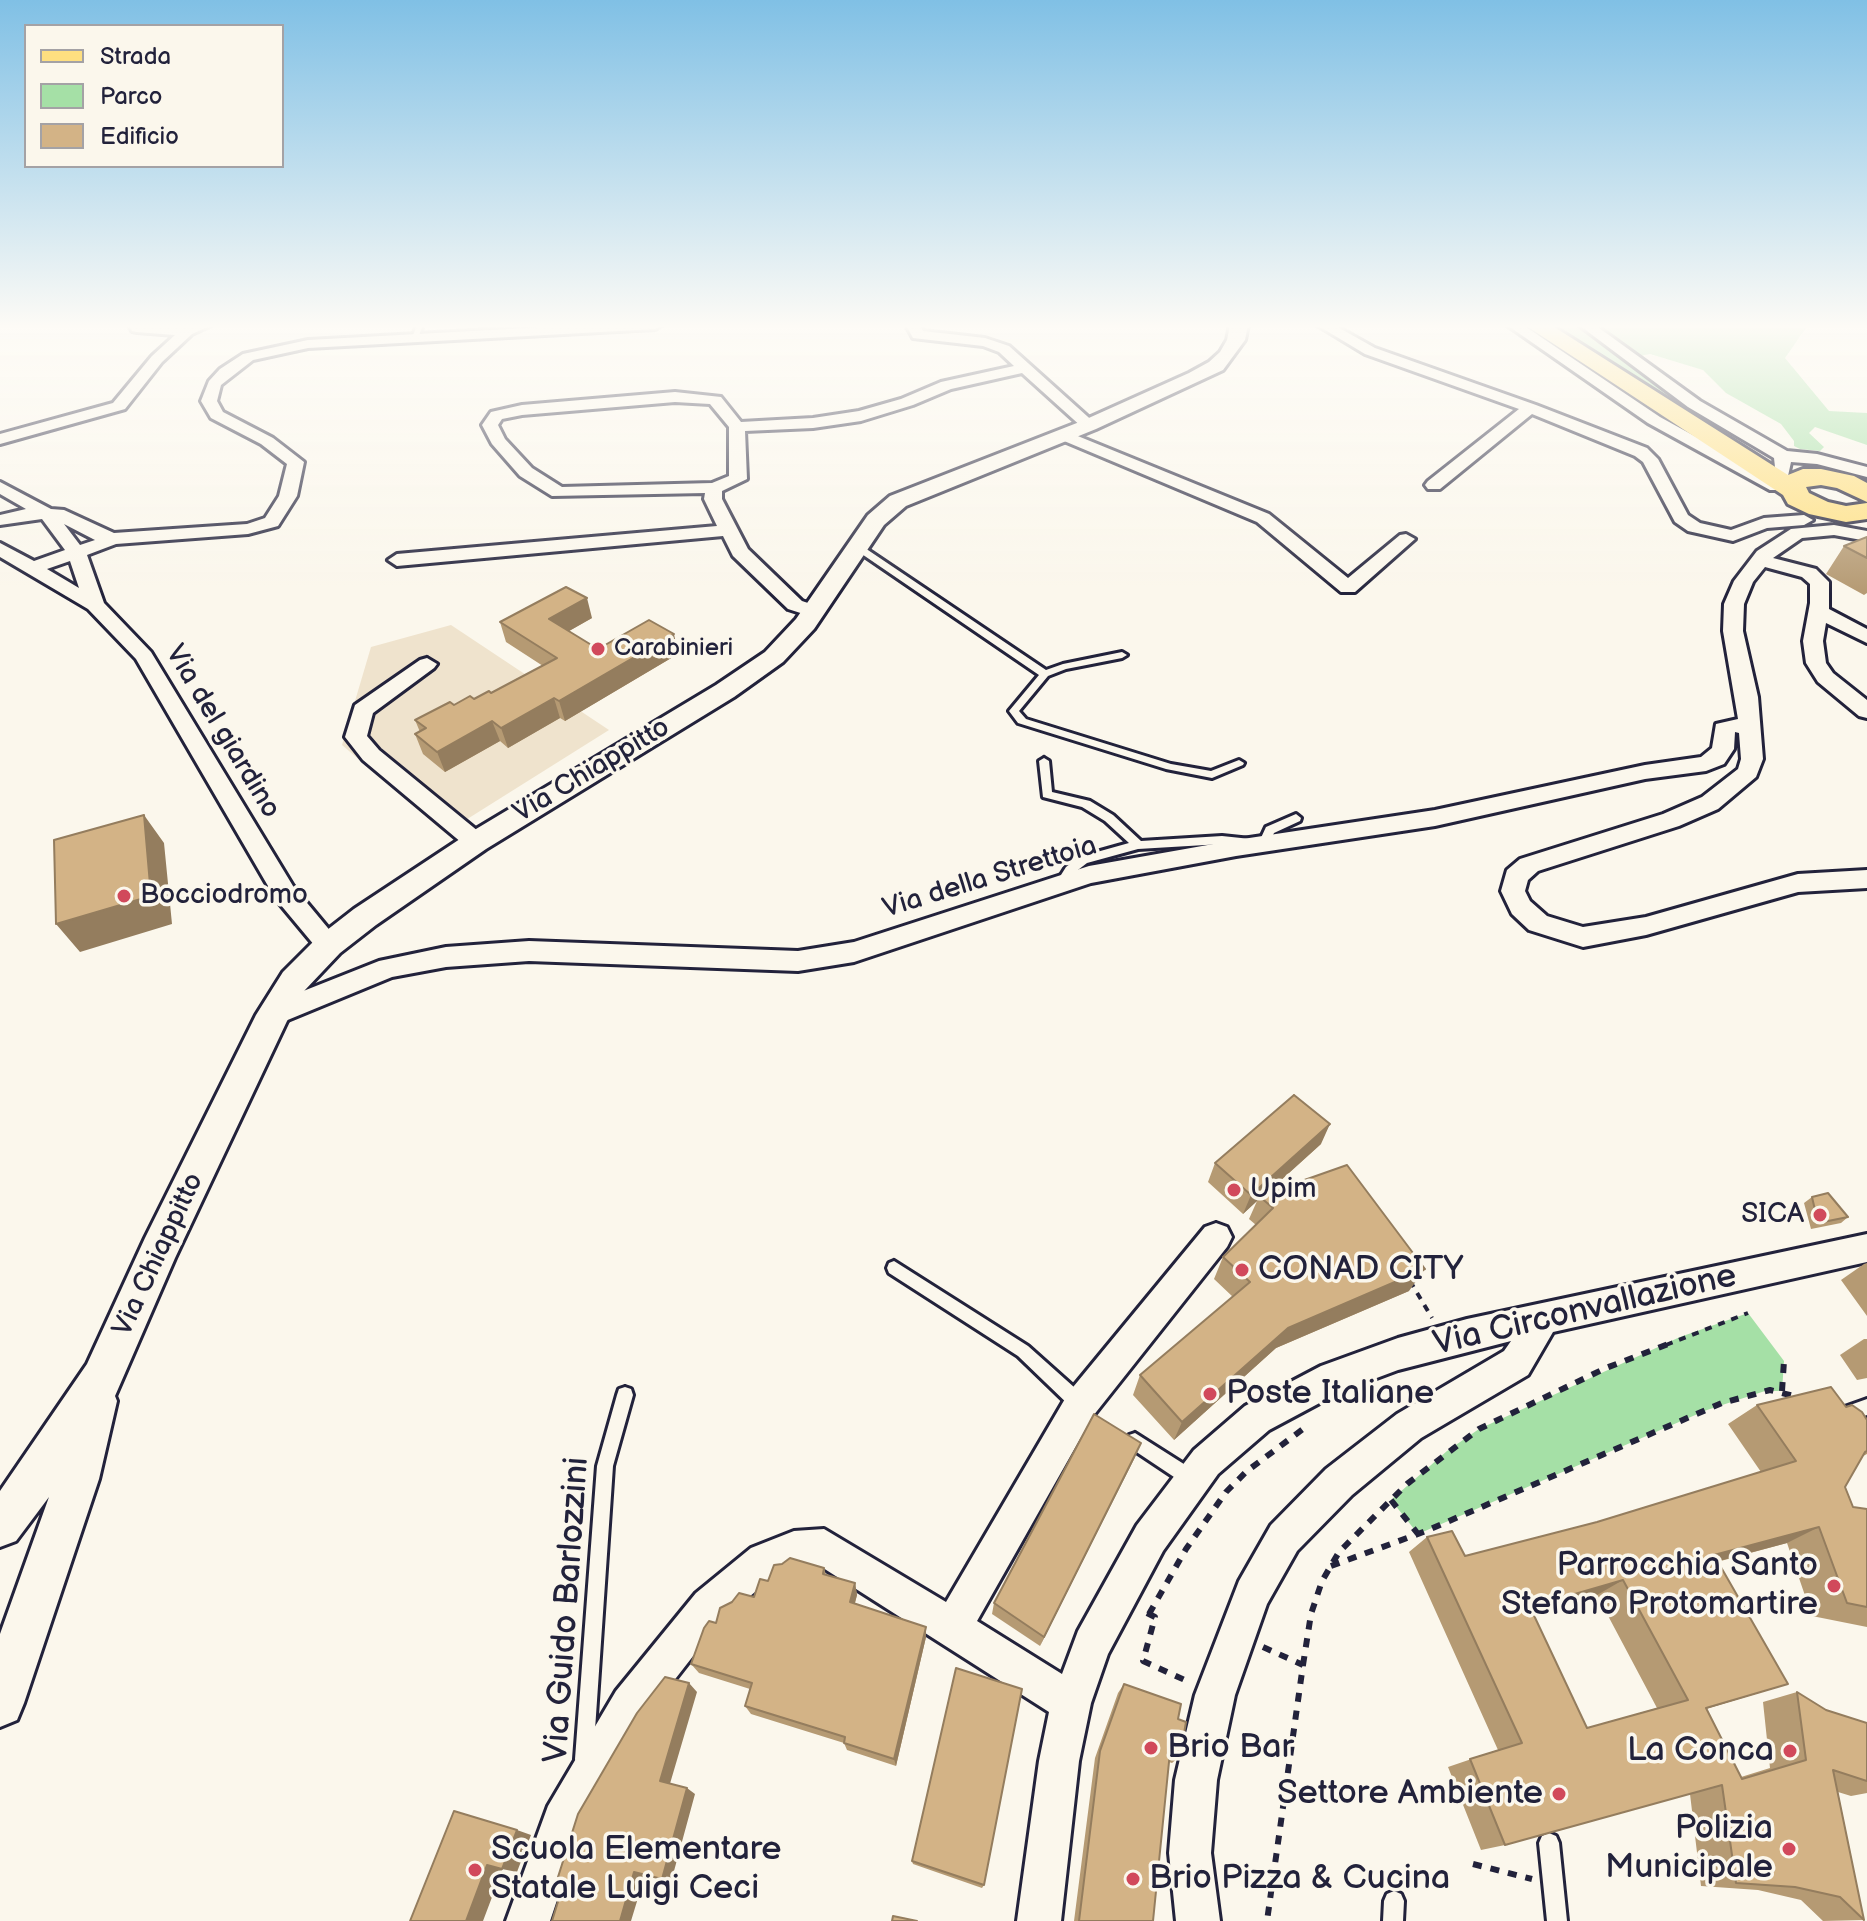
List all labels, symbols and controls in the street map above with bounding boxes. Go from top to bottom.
legend [24,24,284,168]
text: Strada [100,42,171,71]
text: Parco [100,82,162,111]
text: Edificio [100,122,179,151]
place label: Carabinieri [614,635,733,663]
street label: Via del giardino [157,639,287,825]
marker: Carabinieri [589,640,607,658]
street label: Via Chiappitto [508,711,676,831]
street label: Via della Strettoia [879,829,1101,927]
place label: Bocciodromo [140,879,308,913]
marker: Bocciodromo [115,887,133,905]
street label: Via Chiappitto [107,1168,211,1342]
place label: Upim [1250,1173,1316,1207]
marker: Upim [1225,1181,1243,1199]
place label: SICA [1741,1198,1804,1232]
marker: SICA [1811,1206,1829,1224]
place label: CONAD CITY [1258,1250,1463,1290]
street label: Via Circonvallazione [1429,1256,1741,1366]
marker: CONAD CITY [1233,1261,1251,1279]
place label: Poste Italiane [1226,1374,1434,1414]
marker: Poste Italiane [1201,1385,1219,1403]
street label: Via Guido Barlozzini [537,1456,599,1764]
place label: Parrocchia Santo Stefano Protomartire [1501,1546,1818,1626]
marker: Parrocchia Santo Stefano Protomartire [1825,1577,1843,1595]
place label: Brio Bar [1167,1728,1294,1768]
place label: La Conca [1627,1731,1774,1771]
marker: Brio Bar [1142,1739,1160,1757]
marker: La Conca [1781,1742,1799,1760]
place label: Settore Ambiente [1277,1774,1543,1814]
marker: Settore Ambiente [1550,1785,1568,1803]
place label: Polizia Municipale [1605,1809,1773,1888]
place label: Scuola Elementare Statale Luigi Ceci [491,1830,781,1910]
marker: Polizia Municipale [1780,1840,1798,1858]
place label: Brio Pizza & Cucina [1149,1859,1450,1899]
marker: Scuola Elementare Statale Luigi Ceci [466,1861,484,1879]
marker: Brio Pizza & Cucina [1124,1870,1142,1888]

